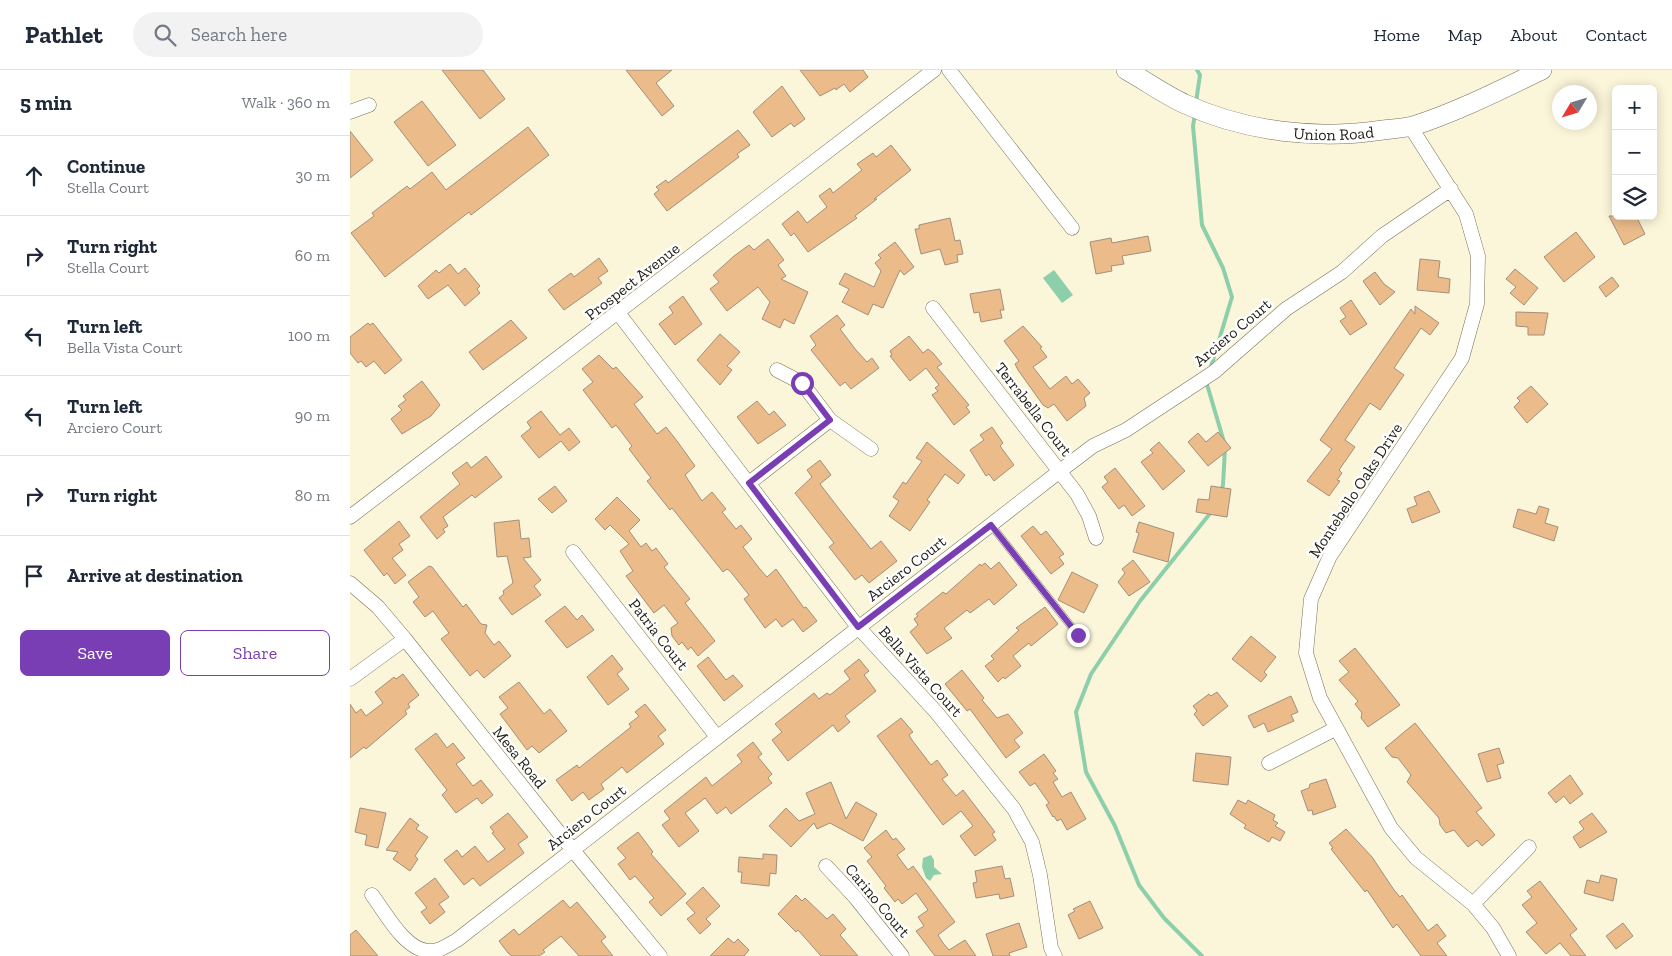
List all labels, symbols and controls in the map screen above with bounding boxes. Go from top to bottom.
search box [133,12,483,57]
text: Pathlet [25,20,103,49]
icon: search [151,21,179,49]
text: Search here [191,23,287,46]
text: Home [1373,24,1420,46]
text: Map [1448,24,1482,46]
text: About [1510,24,1557,46]
text: Contact [1585,24,1647,46]
north arrow [1552,85,1597,130]
map controls [1612,85,1657,220]
button: + [1612,85,1657,130]
text: 5 min [20,90,72,115]
text: Walk · 360 m [242,93,330,112]
street label: Union Road [1293,122,1375,144]
button: − [1612,130,1657,175]
text: Continue [67,155,145,178]
icon: ahead [20,162,48,190]
text: 30 m [296,166,330,185]
button: layers [1612,175,1657,220]
text: Stella Court [67,178,149,197]
text: Turn right [67,235,157,258]
street label: Prospect Avenue [581,239,683,324]
icon: right [20,242,48,270]
text: 60 m [295,246,330,265]
text: Stella Court [67,258,149,277]
street label: Arciero Court [1190,294,1275,370]
text: Turn left [67,315,142,338]
icon: left [20,322,48,350]
text: 100 m [288,326,330,345]
text: Bella Vista Court [67,338,183,357]
street label: Terrabella Court [991,359,1076,460]
route start [791,372,814,395]
text: Turn left [67,395,142,418]
icon: left [20,402,48,430]
text: 90 m [295,406,330,425]
text: Arciero Court [67,418,162,437]
street label: Montebello Oaks Drive [1305,419,1406,561]
icon: right [20,482,48,510]
text: Turn right [67,484,157,507]
text: 80 m [295,486,330,505]
street label: Arciero Court [863,532,950,605]
icon: arrive [20,562,48,590]
text: Arrive at destination [67,564,243,587]
street label: Patria Court [625,595,692,674]
street label: Bella Vista Court [875,622,966,721]
route end [1067,624,1090,647]
button: Save [20,630,170,676]
button: Share [180,630,330,676]
street label: Mesa Road [489,723,550,792]
street label: Arciero Court [543,781,630,854]
street label: Carino Court [841,860,914,941]

